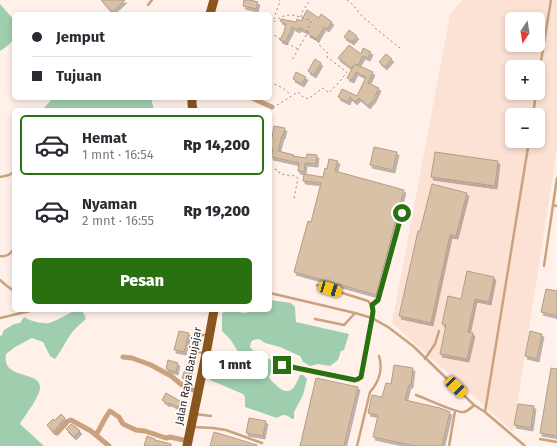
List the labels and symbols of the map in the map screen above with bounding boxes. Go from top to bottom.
north arrow [505,12,545,52]
route start [393,204,411,222]
car [317,280,343,298]
street label: Jalan Raya Batujajar [173,325,205,426]
callout: 1 mnt [202,351,268,379]
route end [273,356,291,374]
car [443,374,469,400]

